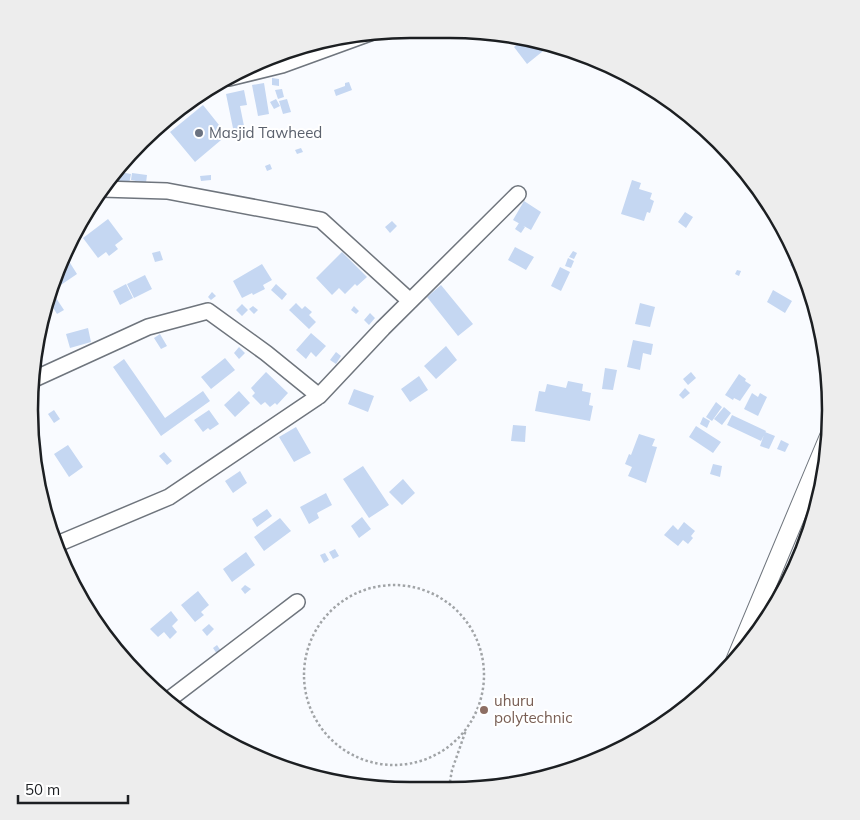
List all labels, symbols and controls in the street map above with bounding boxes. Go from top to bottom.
place label: Masjid Tawheed [209,123,322,142]
marker: Masjid Tawheed [193,127,205,139]
place label: uhuru polytechnic [494,691,573,727]
marker: uhuru polytechnic [478,704,490,716]
scale bar [18,772,128,804]
text: 50 m [25,780,60,799]

